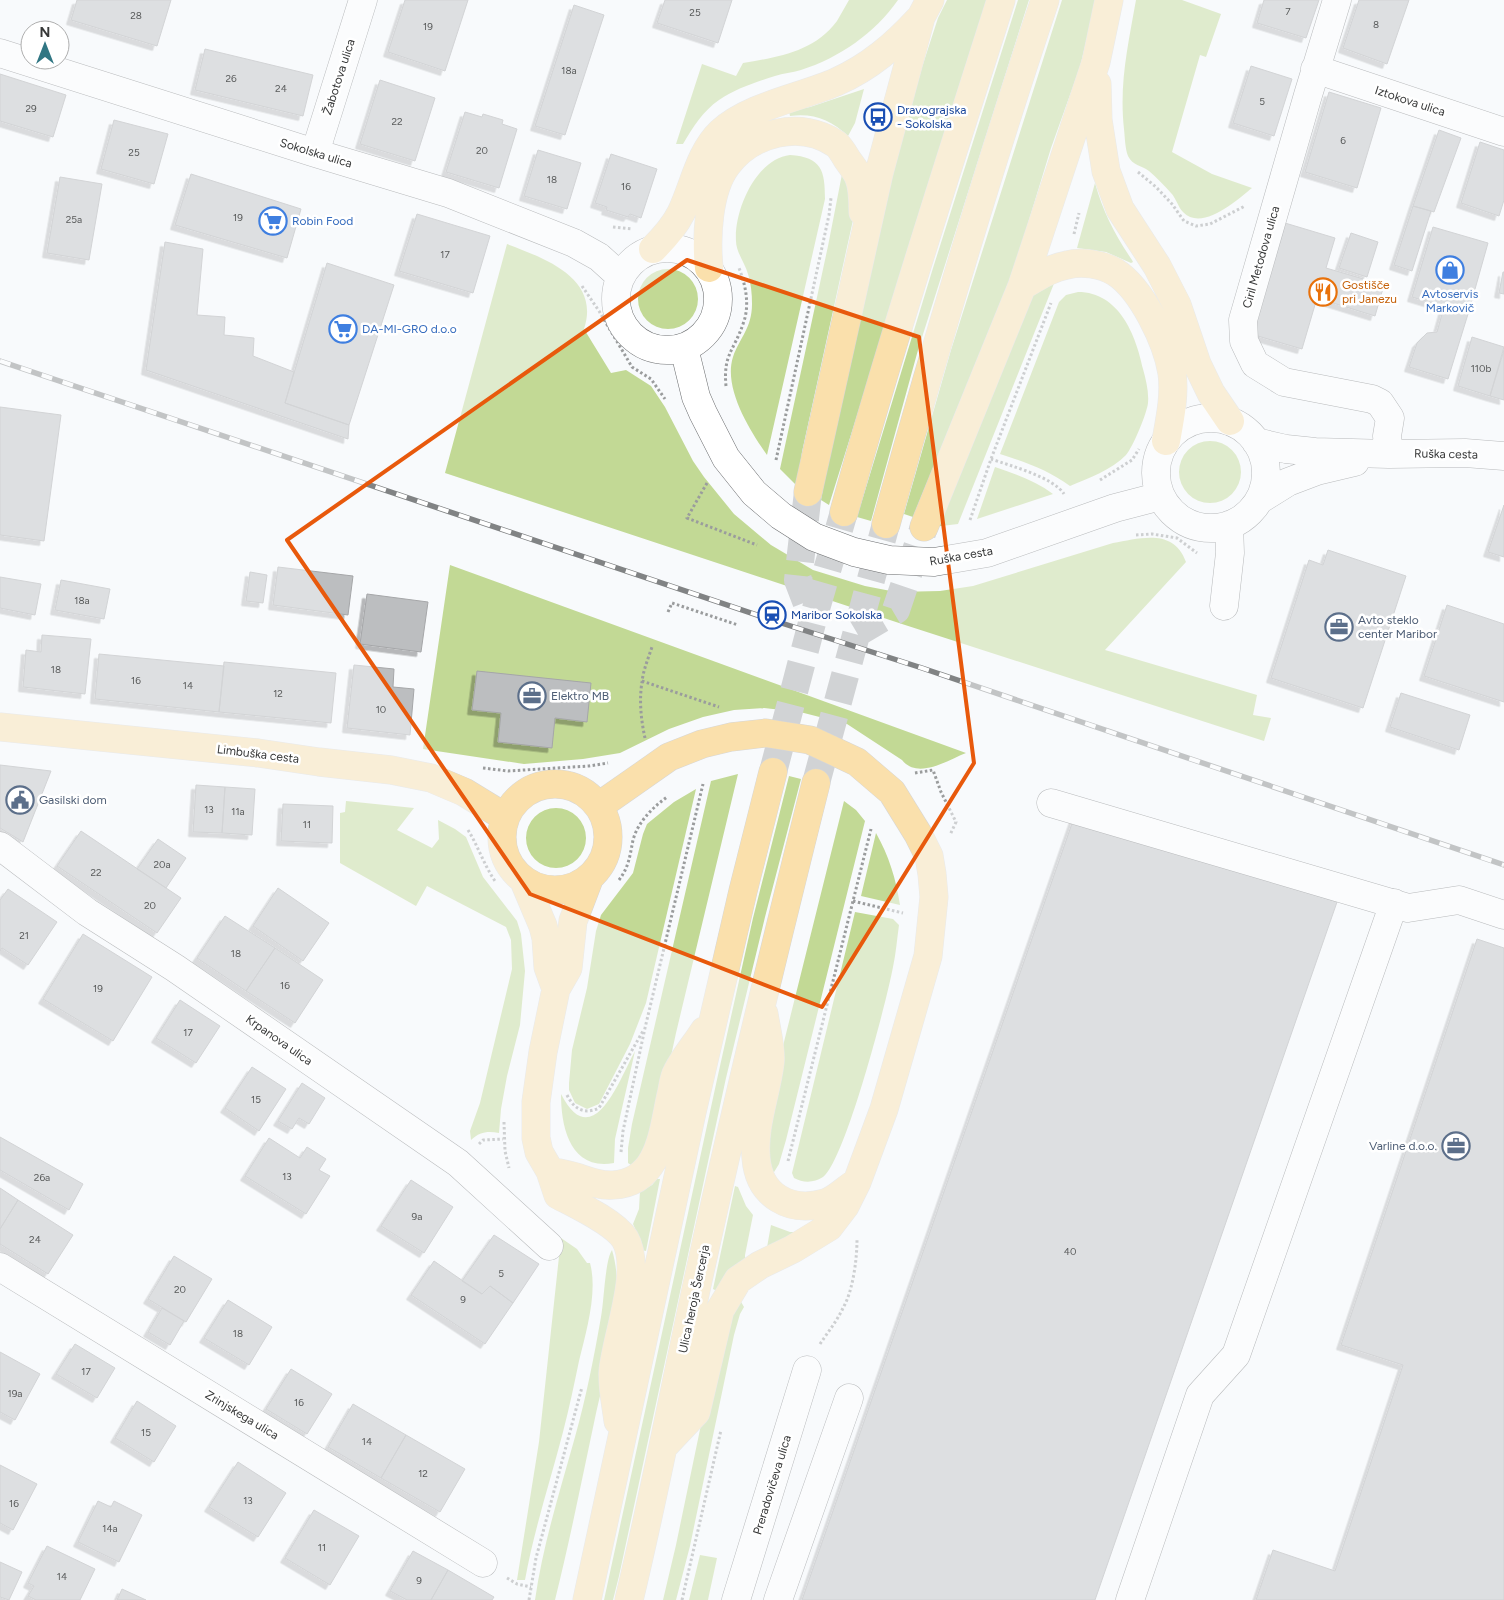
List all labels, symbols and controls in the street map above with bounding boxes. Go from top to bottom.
house number: 7 [1285,5,1291,18]
house number: 25 [689,6,701,19]
house number: 28 [130,9,142,22]
house number: 8 [1373,18,1379,31]
north arrow [20,20,70,70]
house number: 19 [423,20,433,33]
text: N [40,24,50,41]
street label: Žabotova ulica [320,37,358,117]
house number: 18a [561,64,577,77]
house number: 26 [225,72,237,85]
house number: 24 [275,82,287,95]
street label: Iztokova ulica [1373,83,1447,119]
house number: 5 [1259,95,1265,108]
house number: 29 [25,102,37,115]
bus stop icon: Dravograjska - Sokolska [863,102,893,132]
place label: Dravograjska - Sokolska [897,103,966,131]
house number: 22 [391,115,403,128]
house number: 6 [1340,134,1346,147]
street label: Sokolska ulica [278,135,354,171]
house number: 20 [476,144,488,157]
house number: 25 [128,146,140,159]
house number: 18 [547,173,557,186]
house number: 16 [621,180,631,193]
street label: Ciril Metodova ulica [1240,204,1282,310]
supermarket icon: Robin Food [258,206,288,236]
house number: 19 [233,211,243,224]
house number: 25a [66,213,82,226]
place label: Robin Food [292,214,353,228]
house number: 17 [440,248,450,261]
shop icon: Avtoservis Markovič [1435,255,1465,285]
restaurant icon: Gostišče pri Janezu [1308,277,1338,307]
place label: Gostišče pri Janezu [1342,278,1397,306]
place label: Avtoservis Markovič [1422,287,1479,315]
supermarket icon: DA-MI-GRO d.o.o [328,314,358,344]
place label: DA-MI-GRO d.o.o [362,322,457,336]
house number: 110b [1471,362,1491,375]
street label: Ruška cesta [1414,446,1478,462]
street label: Ruška cesta [928,544,994,568]
house number: 18a [74,594,90,607]
station icon: Maribor Sokolska [757,600,787,630]
place label: Maribor Sokolska [791,608,882,622]
office icon: Avto steklo center Maribor [1324,612,1354,642]
place label: Avto steklo center Maribor [1358,613,1437,641]
house number: 18 [51,663,61,676]
house number: 16 [131,674,141,687]
house number: 14 [183,679,193,692]
office icon: Elektro MB [517,681,547,711]
house number: 12 [273,687,283,700]
place label: Elektro MB [551,689,609,703]
house number: 10 [376,703,386,716]
street label: Limbuška cesta [216,742,300,766]
public building icon: Gasilski dom [5,785,35,815]
place label: Gasilski dom [39,793,107,807]
house number: 13 [204,803,214,816]
house number: 11a [231,805,245,818]
house number: 11 [303,818,311,831]
house number: 20a [153,858,171,871]
house number: 22 [90,866,102,879]
house number: 20 [144,899,156,912]
house number: 21 [19,929,29,942]
house number: 18 [231,947,241,960]
house number: 16 [280,979,290,992]
house number: 19 [93,982,103,995]
street label: Krpanova ulica [243,1012,315,1068]
house number: 17 [183,1026,193,1039]
house number: 15 [251,1093,261,1106]
office icon: Varline d.o.o. [1441,1131,1471,1161]
place label: Varline d.o.o. [1369,1139,1437,1153]
house number: 13 [282,1170,292,1183]
house number: 26a [34,1171,50,1184]
house number: 9a [412,1210,422,1223]
house number: 24 [29,1233,41,1246]
street label: Ulica heroja Šercerja [676,1244,712,1354]
house number: 40 [1064,1245,1076,1258]
house number: 5 [498,1267,504,1280]
house number: 20 [174,1283,186,1296]
house number: 9 [460,1293,466,1306]
house number: 18 [233,1327,243,1340]
house number: 17 [81,1365,91,1378]
house number: 19a [8,1387,22,1400]
street label: Zrinjskega ulica [203,1388,281,1442]
house number: 16 [294,1396,304,1409]
house number: 15 [141,1426,151,1439]
street label: Preradovičeva ulica [750,1434,794,1536]
house number: 14 [362,1435,372,1448]
house number: 12 [418,1467,428,1480]
house number: 13 [243,1494,253,1507]
house number: 16 [9,1497,19,1510]
house number: 14a [102,1522,118,1535]
house number: 11 [318,1541,326,1554]
house number: 14 [57,1570,67,1583]
house number: 9 [416,1574,422,1587]

